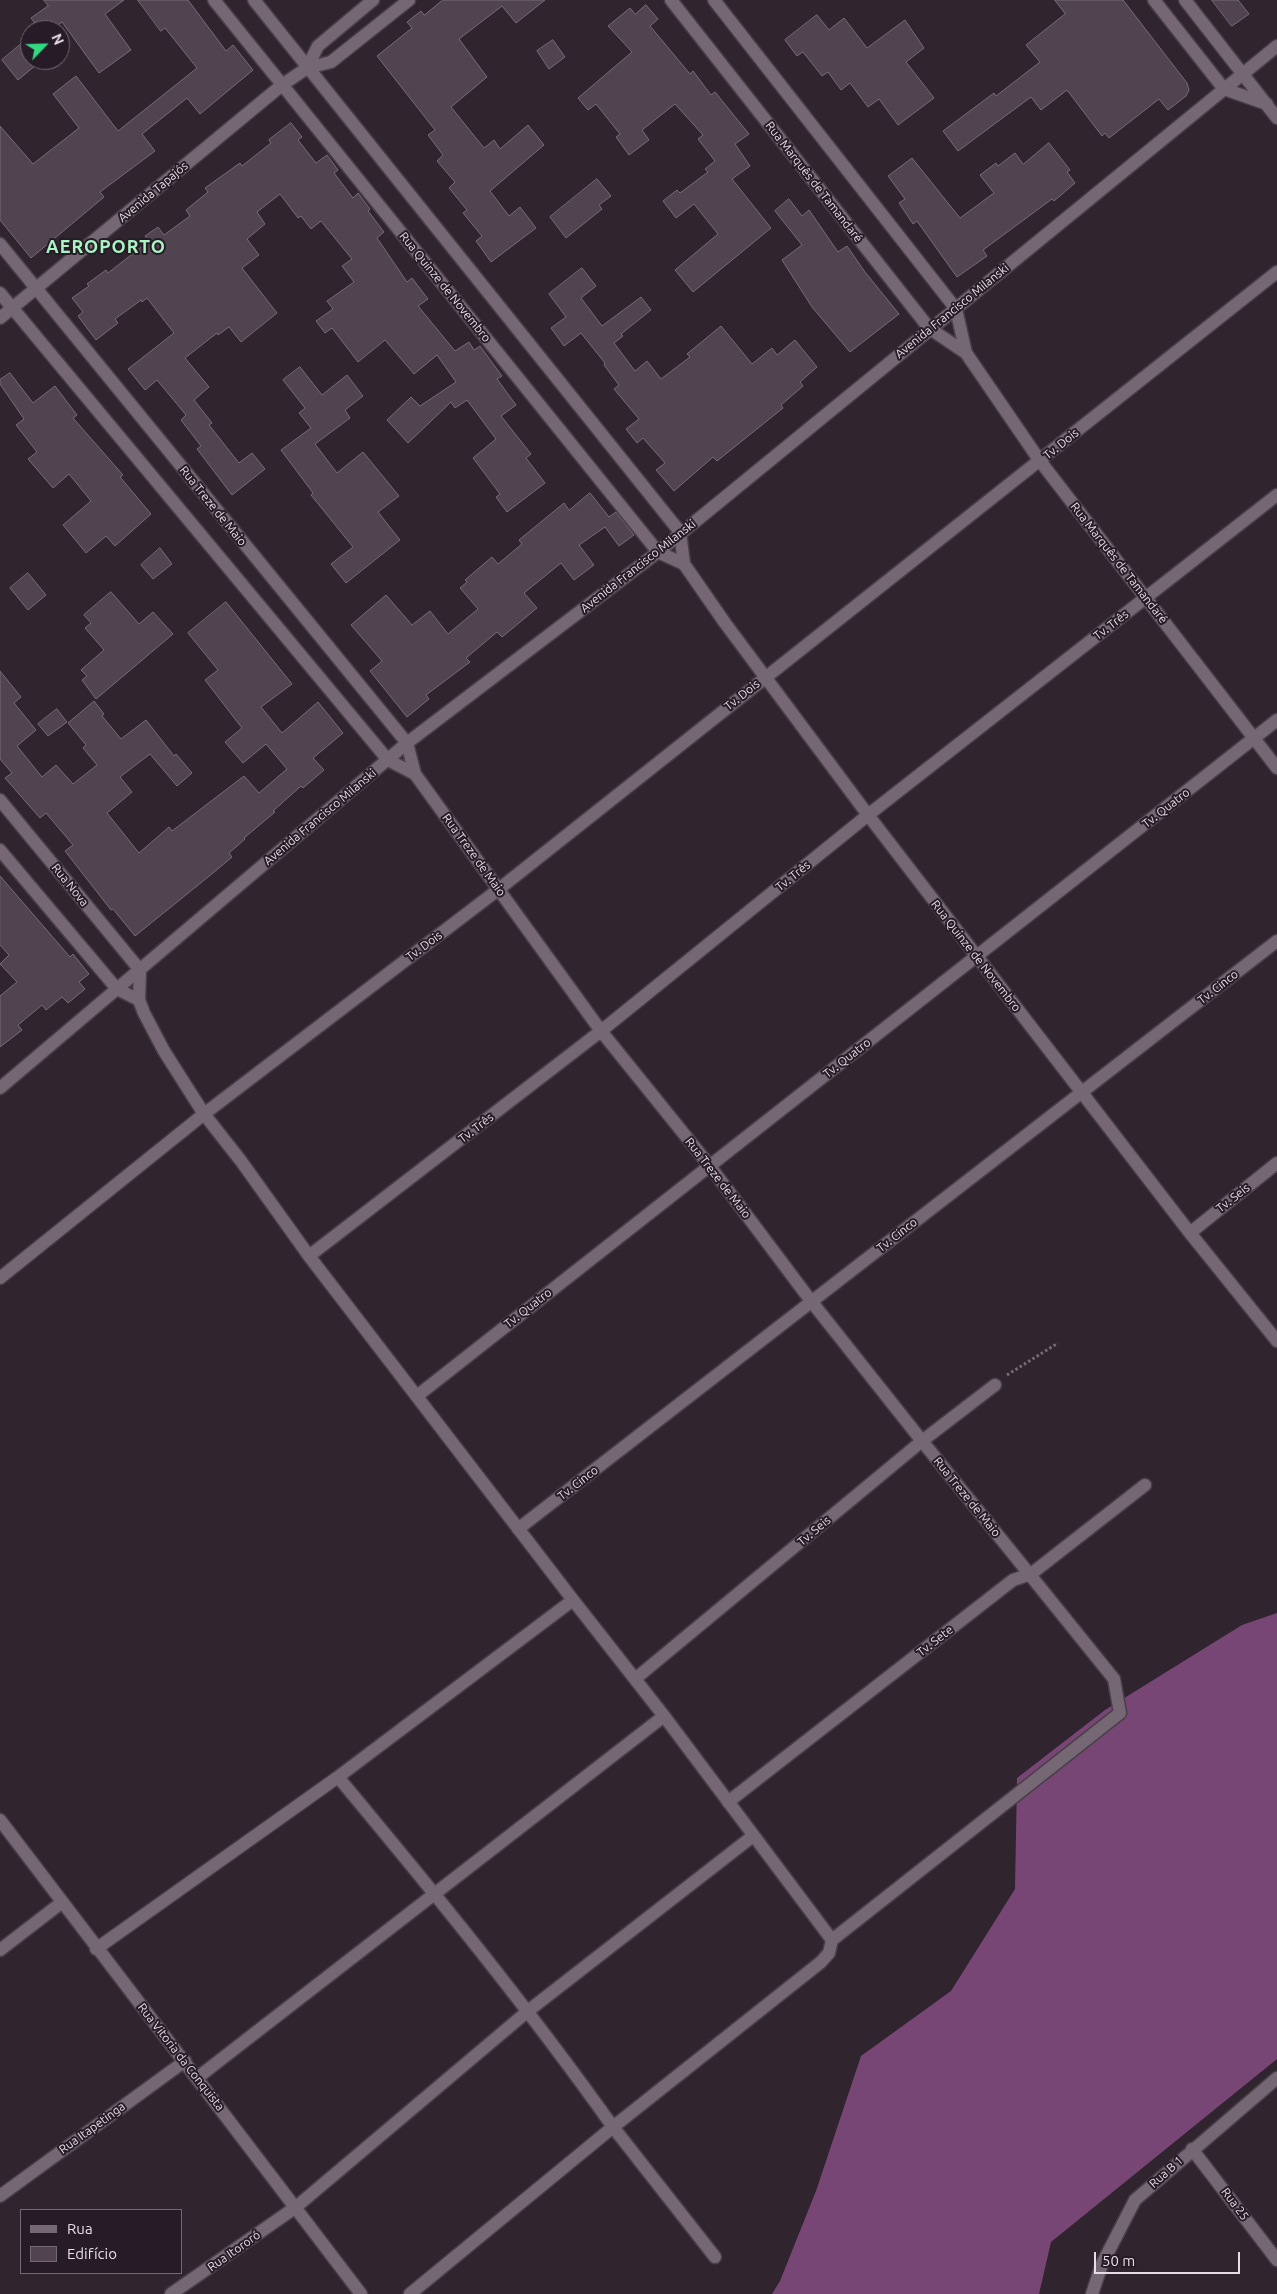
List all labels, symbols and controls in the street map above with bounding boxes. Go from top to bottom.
north arrow [20,20,70,70]
text: N [48,31,67,47]
street label: Rua Marquês de Tamandaré [762,119,866,245]
street label: Avenida Tapajós [115,159,191,225]
street label: Rua Quinze de Novembro [396,229,494,345]
district label: AEROPORTO [45,236,167,258]
street label: Avenida Francisco Milanski [892,261,1012,361]
street label: Tv. Dois [1040,425,1082,463]
street label: Rua Treze de Maio [176,463,250,549]
street label: Rua Marquês de Tamandaré [1067,500,1171,626]
street label: Avenida Francisco Milanski [578,517,698,615]
street label: Tv. Três [1091,607,1131,643]
street label: Tv. Dois [721,676,763,714]
street label: Avenida Francisco Milanski [261,766,379,868]
street label: Tv. Quatro [1139,785,1193,831]
street label: Rua Treze de Maio [439,811,509,899]
street label: Tv. Três [773,858,813,894]
street label: Rua Nova [48,861,92,909]
street label: Rua Quinze de Novembro [928,897,1024,1015]
street label: Tv. Dois [403,928,445,964]
street label: Tv. Cinco [1195,967,1241,1007]
street label: Tv. Quatro [820,1035,874,1081]
street label: Tv. Três [456,1110,496,1146]
street label: Rua Treze de Maio [682,1135,754,1221]
street label: Tv. Seis [1213,1180,1253,1216]
street label: Tv. Cinco [874,1215,920,1255]
street label: Tv. Quatro [501,1285,555,1331]
street label: Rua Treze de Maio [930,1454,1004,1540]
street label: Tv. Cinco [555,1463,601,1503]
street label: Tv. Seis [795,1513,833,1549]
street label: Tv. Sete [914,1622,956,1660]
street label: Rua Vitoria da Conquista [135,2000,227,2114]
street label: Rua Itapetinga [56,2099,128,2157]
street label: Rua B 1 [1146,2153,1186,2191]
street label: Rua 25 [1218,2185,1252,2223]
legend [20,2209,182,2274]
text: Rua [67,2220,93,2237]
street label: Rua Itororó [205,2228,263,2274]
scale bar [1097,2242,1243,2274]
text: Edifício [67,2245,117,2262]
text: 50 m [1102,2252,1135,2269]

